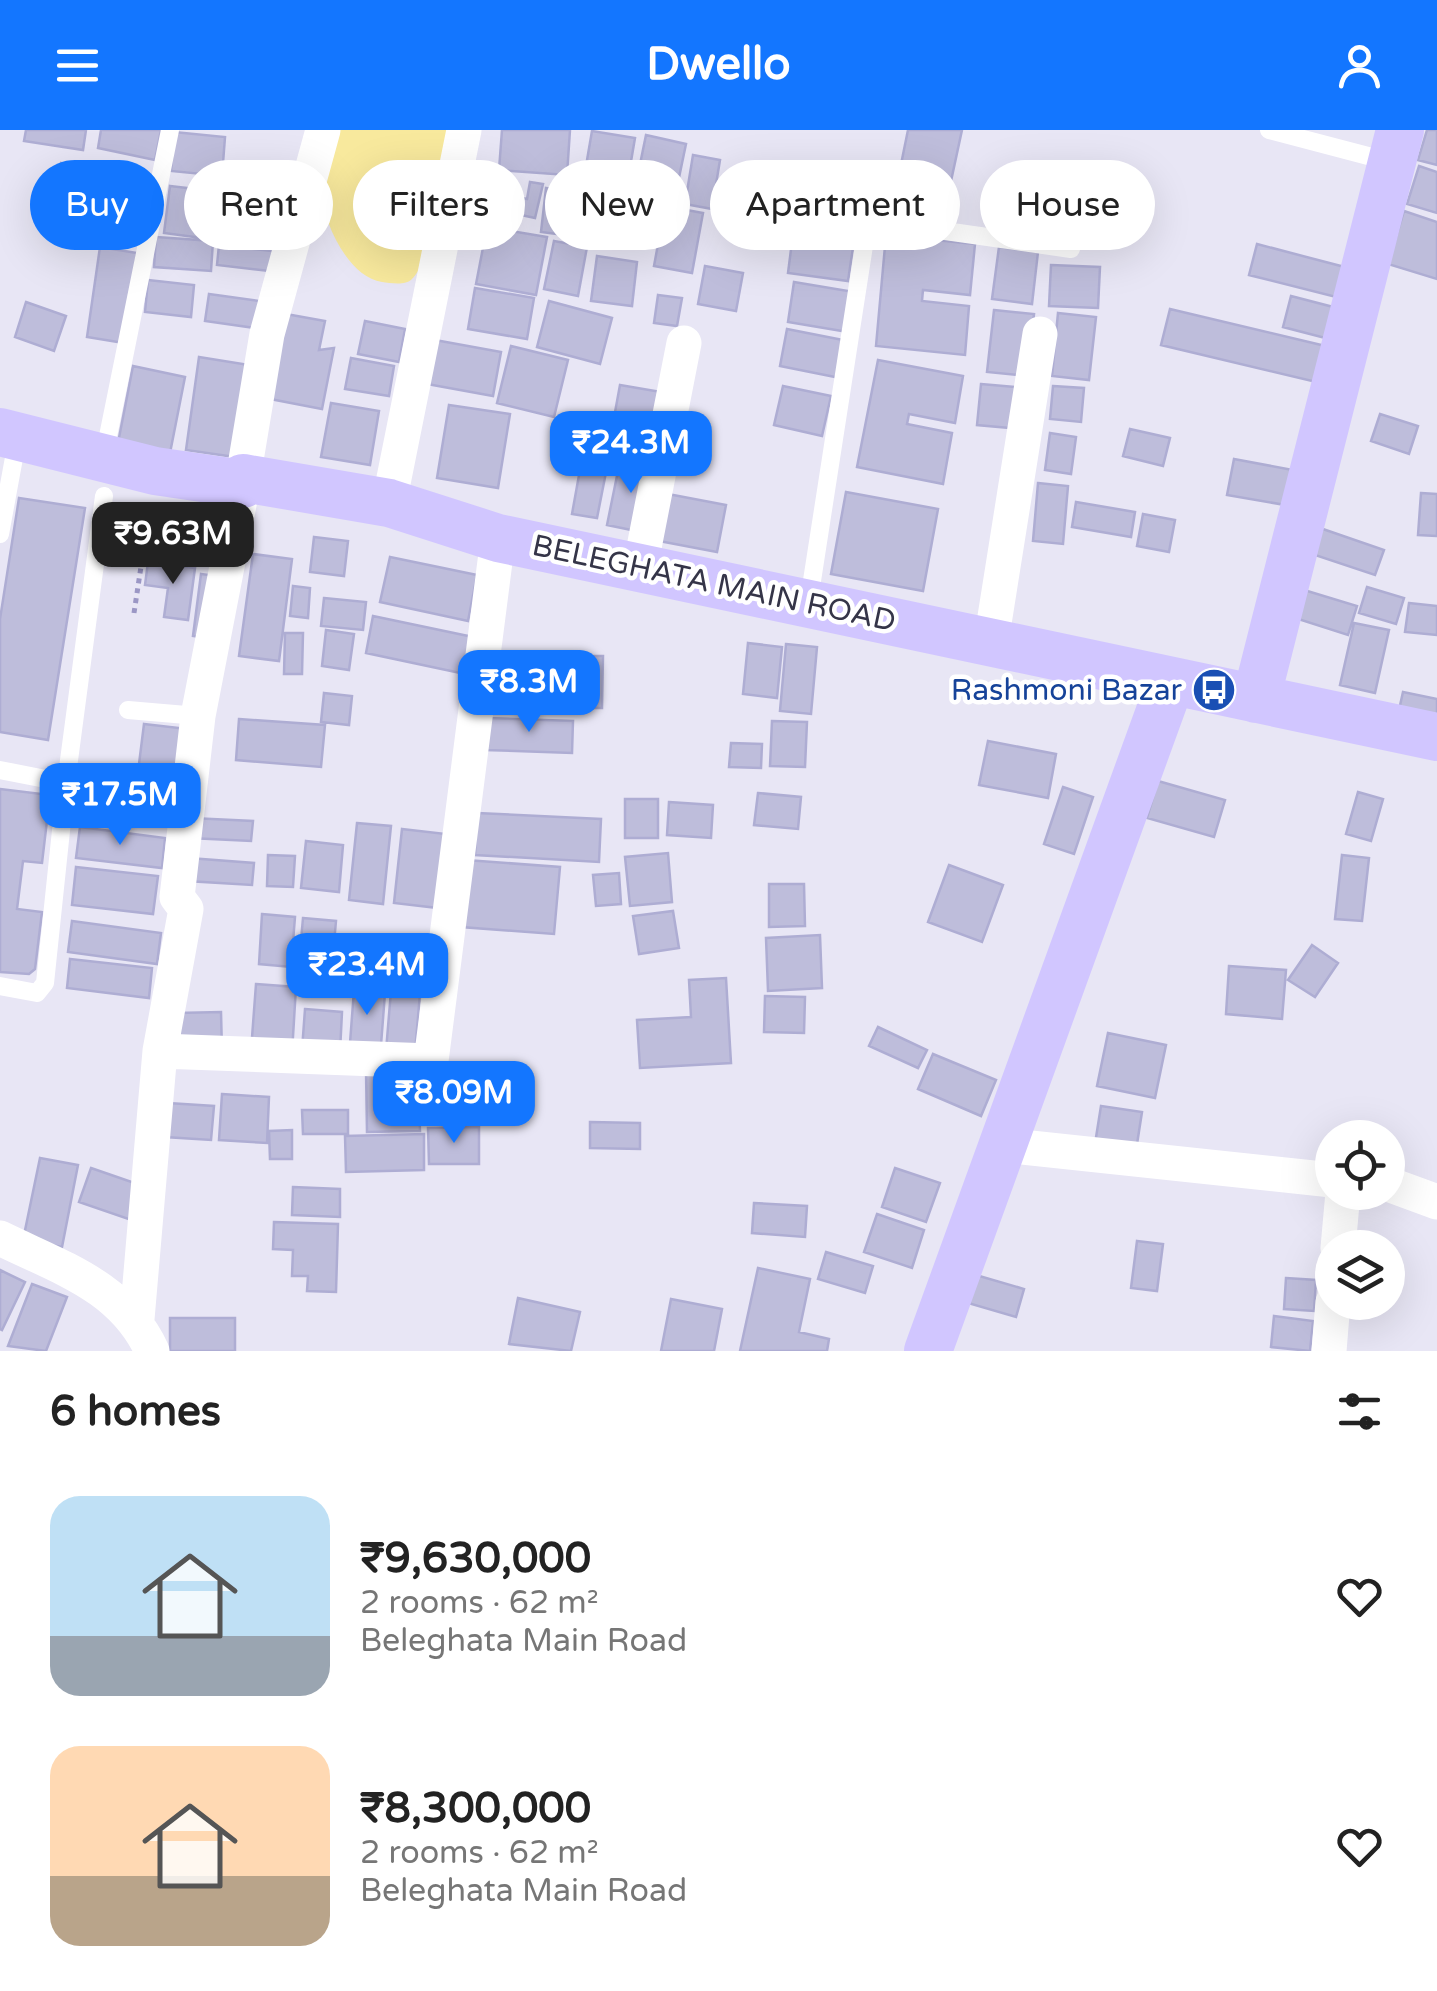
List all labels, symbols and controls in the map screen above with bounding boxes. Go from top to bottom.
icon: menu [50,38,105,93]
text: Dwello [646,38,791,92]
icon: person [1332,38,1387,93]
chip: Buy [30,160,164,250]
chip: Rent [184,160,333,250]
chip: Filters [353,160,525,250]
chip: New [545,160,690,250]
chip: Apartment [710,160,960,250]
chip: House [980,160,1155,250]
pin: ₹24.3M [550,411,712,496]
text: ₹24.3M [572,424,690,462]
pin: ₹9.63M [92,502,254,587]
text: ₹9.63M [114,515,232,553]
street label: BELEGHATA MAIN ROAD [529,527,899,640]
pin: ₹8.3M [459,650,599,735]
text: ₹8.3M [480,663,578,701]
bus stop icon: Rashmoni Bazar [1191,667,1237,713]
place label: Rashmoni Bazar [951,672,1183,709]
pin: ₹17.5M [39,763,201,848]
text: ₹17.5M [62,776,178,814]
pin: ₹23.4M [286,933,448,1018]
text: ₹23.4M [308,946,426,984]
pin: ₹8.09M [373,1061,535,1146]
text: ₹8.09M [395,1074,513,1112]
map controls [1315,1120,1405,1320]
button: locate [1315,1120,1405,1210]
button: layers [1315,1230,1405,1320]
icon: filters [1332,1384,1387,1439]
text: 6 homes [50,1386,221,1437]
text: ₹9,630,000 [360,1533,591,1584]
icon: home [130,1536,250,1656]
icon: heart [1332,1569,1387,1624]
text: 2 rooms · 62 m² [360,1584,599,1622]
text: Beleghata Main Road [360,1622,687,1660]
text: ₹8,300,000 [360,1783,591,1834]
icon: home [130,1786,250,1906]
icon: heart [1332,1819,1387,1874]
text: 2 rooms · 62 m² [360,1834,599,1872]
text: Beleghata Main Road [360,1872,687,1910]

